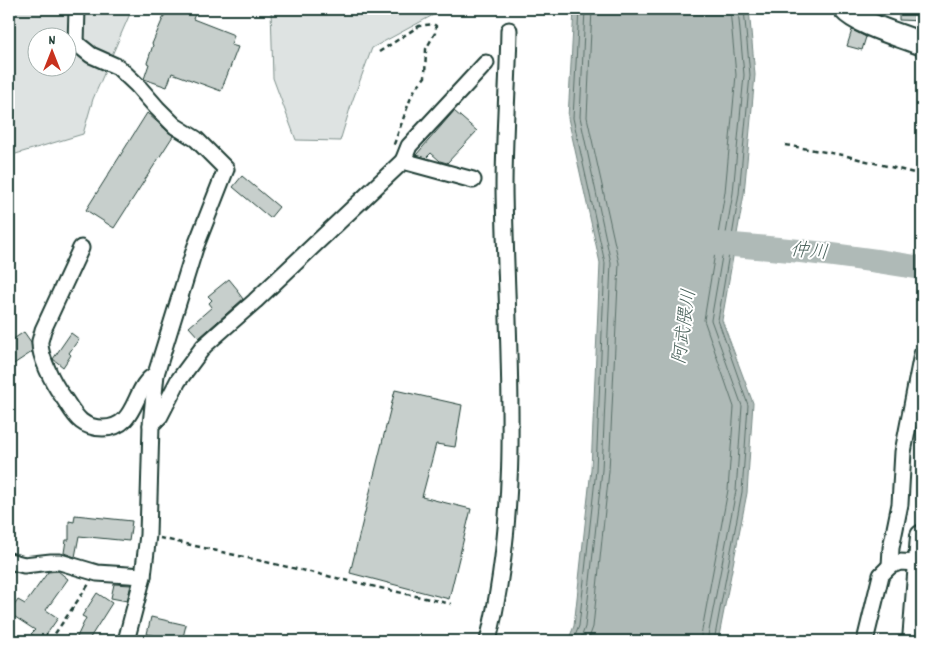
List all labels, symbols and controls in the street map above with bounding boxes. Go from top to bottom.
north arrow [28,28,78,78]
text: N [49,31,56,51]
water label: 仲川 [789,238,829,268]
water label: 阿武隈川 [667,287,705,367]

